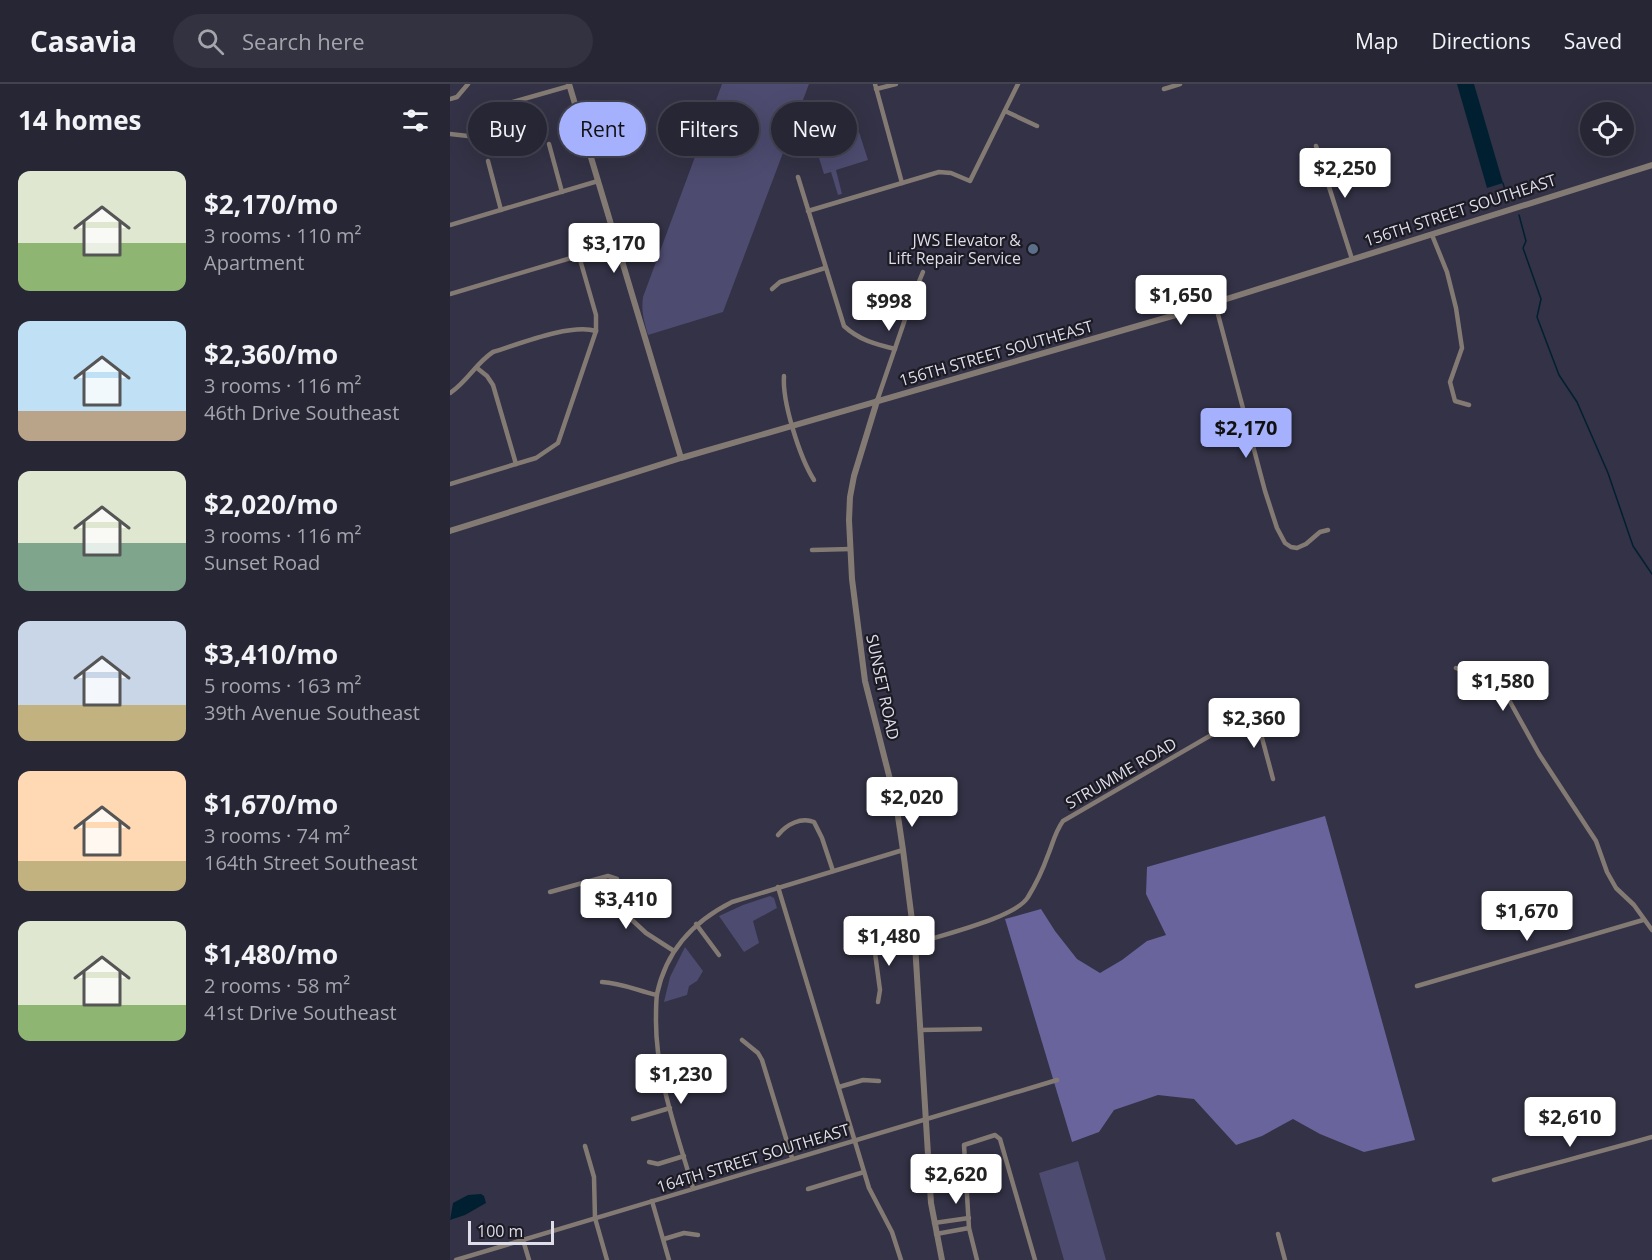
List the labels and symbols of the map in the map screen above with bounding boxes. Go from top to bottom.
pin: $2,250 [1296,148,1394,199]
street label: 156TH STREET SOUTHEAST [1361,169,1559,251]
pin: $3,170 [565,223,663,274]
place label: JWS Elevator & Lift Repair Service [888,229,1021,269]
marker: JWS Elevator & Lift Repair Service [1026,242,1040,256]
pin: $1,650 [1132,275,1230,326]
pin: $998 [853,281,925,332]
street label: 156TH STREET SOUTHEAST [897,315,1096,391]
pin: $2,170 [1197,408,1295,459]
street label: SUNSET ROAD [861,632,905,742]
pin: $1,580 [1454,661,1552,712]
pin: $2,360 [1205,698,1303,749]
street label: STRUMME ROAD [1061,732,1181,814]
pin: $2,020 [863,777,961,828]
pin: $3,410 [577,879,675,930]
pin: $1,670 [1478,891,1576,942]
pin: $1,480 [840,916,938,967]
pin: $1,230 [632,1054,730,1105]
pin: $2,610 [1521,1097,1619,1148]
street label: 164TH STREET SOUTHEAST [654,1118,852,1198]
pin: $2,620 [907,1154,1005,1205]
scale bar [468,1218,554,1246]

